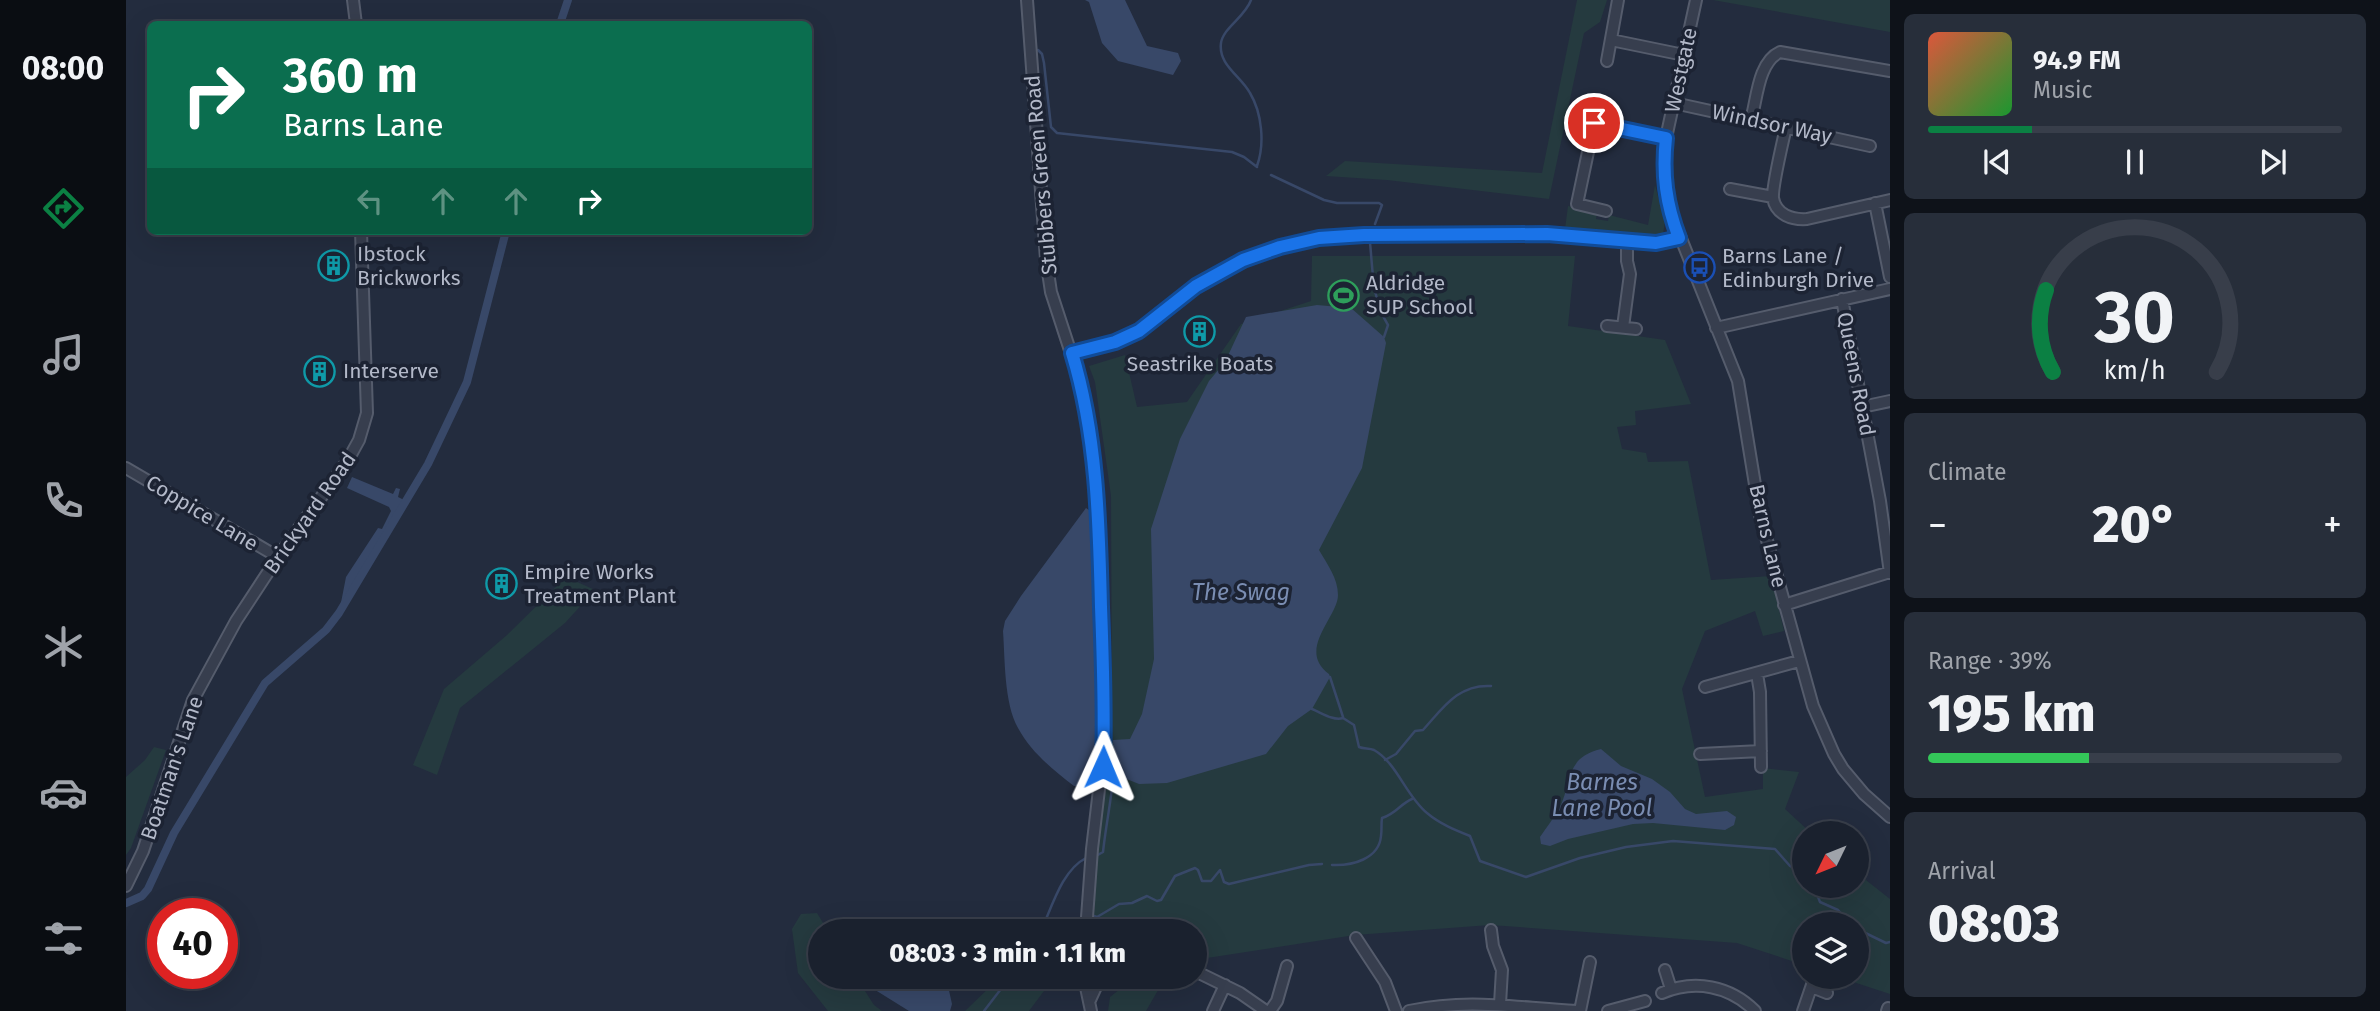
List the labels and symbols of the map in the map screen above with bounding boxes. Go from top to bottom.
street label: Westgate [1659,25,1703,115]
street label: Stubbers Green Road [1019,74,1063,276]
pin [1564,93,1624,153]
street label: Windsor Way [1710,99,1835,150]
place label: Ibstock Brickworks [357,241,461,291]
place label: Barns Lane / Edinburgh Drive [1722,243,1874,293]
building icon: Ibstock Brickworks [317,249,351,283]
bus stop icon: Barns Lane / Edinburgh Drive [1682,251,1716,285]
place label: Aldridge SUP School [1366,270,1474,320]
sports icon: Aldridge SUP School [1326,278,1360,312]
street label: Queens Road [1831,310,1881,438]
building icon: Seastrike Boats [1183,315,1217,349]
place label: Seastrike Boats [1127,351,1273,377]
building icon: Interserve [303,354,337,388]
place label: Interserve [343,358,439,384]
street label: Brickyard Road [258,447,362,579]
street label: Coppice Lane [141,469,263,557]
street label: Barns Lane [1743,482,1793,590]
place label: Empire Works Treatment Plant [524,559,677,609]
building icon: Empire Works Treatment Plant [484,567,518,601]
water label: The Swag [1192,578,1290,606]
street label: Boatman's Lane [135,693,209,843]
position arrow [1066,730,1140,804]
water label: Barnes Lane Pool [1552,768,1652,822]
north arrow [1792,821,1869,898]
speed limit sign: 40 [147,898,238,989]

